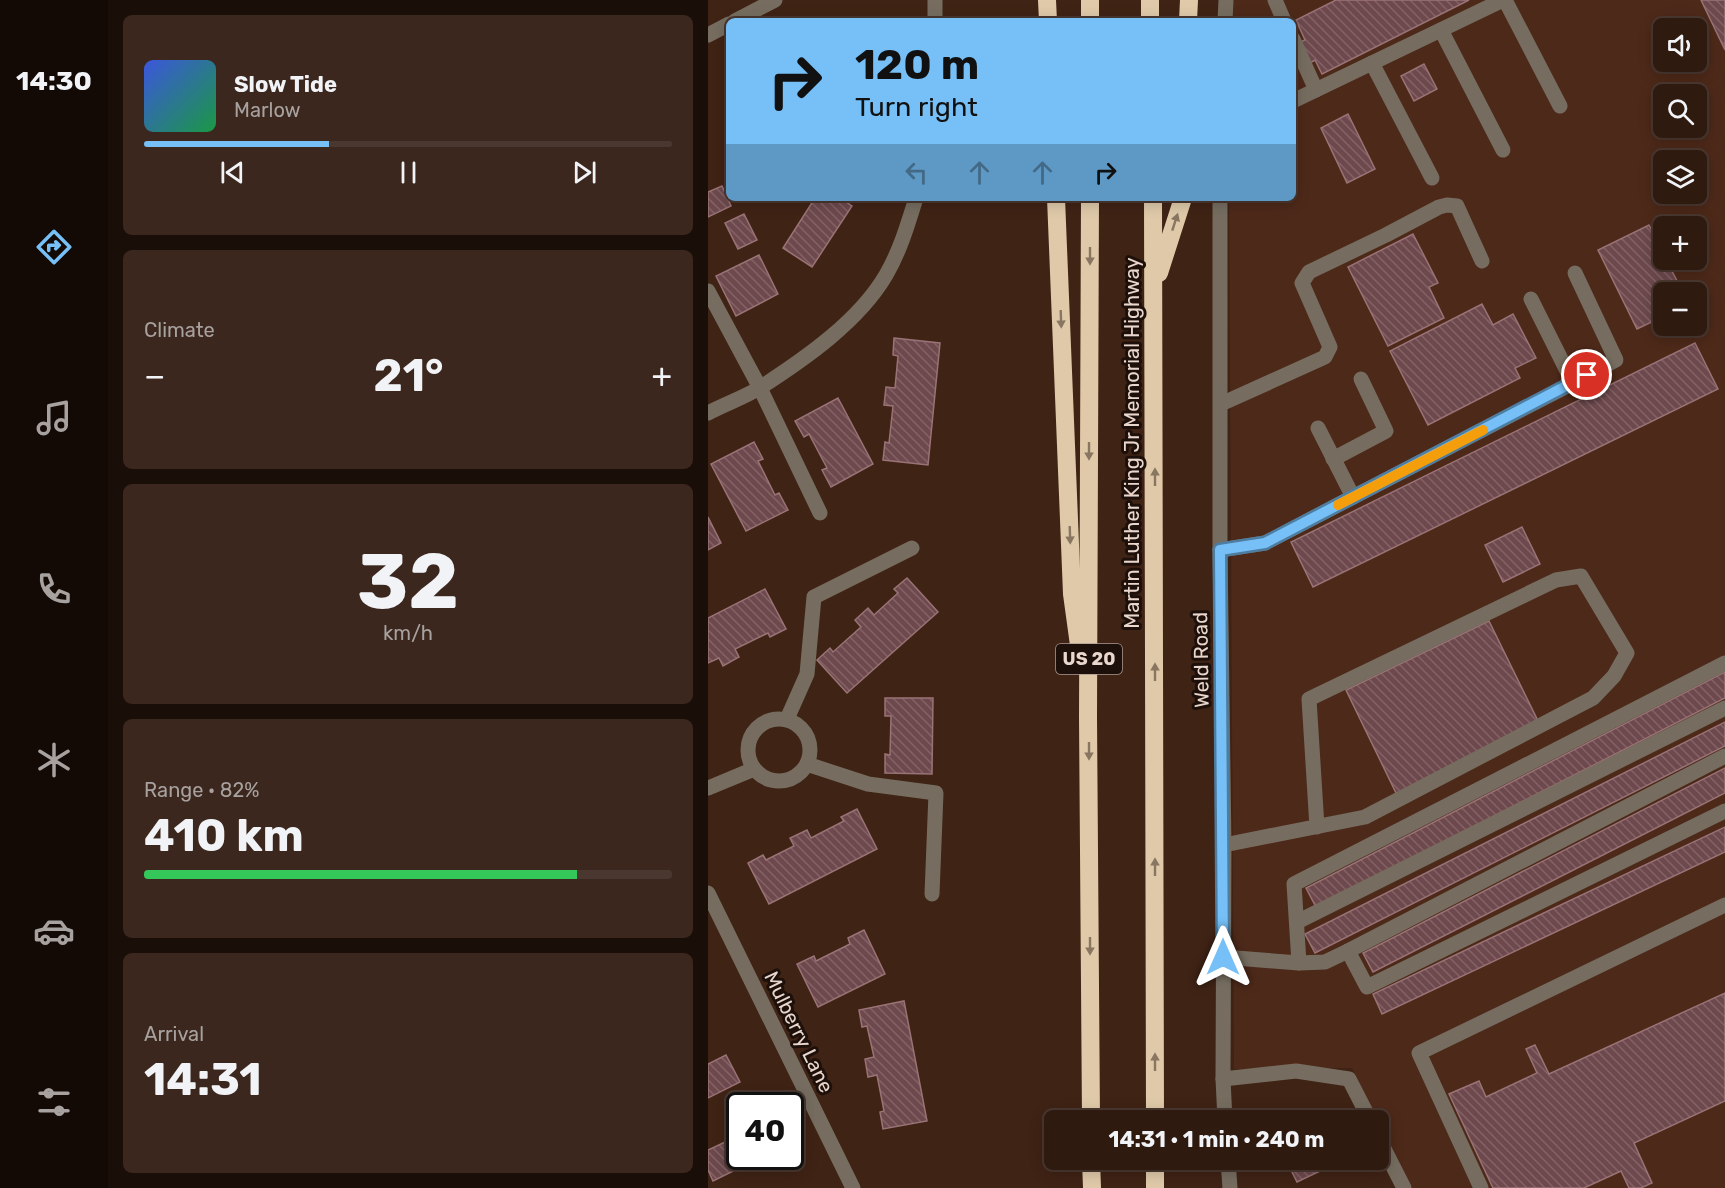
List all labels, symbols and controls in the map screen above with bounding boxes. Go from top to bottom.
map controls [1653,18,1707,336]
button: sound [1653,18,1707,72]
text: 120 m [855,40,979,90]
icon: right [756,42,834,120]
text: 14:30 [16,65,92,97]
text: Slow Tide [234,71,337,98]
button: search [1653,84,1707,138]
text: Turn right [855,91,978,123]
text: Marlow [234,98,301,122]
button: layers [1653,150,1707,204]
icon: previous [216,156,249,189]
icon: pause [392,156,425,189]
icon: next [568,156,601,189]
icon: left [900,156,933,189]
icon: ahead [963,156,996,189]
icon: ahead [1026,156,1059,189]
icon: right [1089,156,1122,189]
one-way arrow [1171,213,1181,231]
button: + [1653,216,1707,270]
icon: directions [33,226,75,268]
one-way arrow [1085,247,1095,266]
street label: Martin Luther King Jr Memorial Highway [1120,257,1144,629]
button: − [1653,282,1707,336]
one-way arrow [1056,310,1065,329]
text: Climate [144,318,215,342]
text: 21° [373,349,444,402]
pin [1561,349,1612,400]
text: − [144,356,165,395]
text: + [651,356,672,395]
icon: arrive [1570,358,1603,391]
icon: music [33,397,75,439]
one-way arrow [1084,442,1094,461]
one-way arrow [1150,468,1159,487]
one-way arrow [1065,526,1074,545]
text: 32 [357,535,459,628]
icon: phone [33,568,75,610]
street label: Weld Road [1188,612,1214,708]
text: km/h [383,621,433,645]
road number: US 20 [1056,644,1122,674]
one-way arrow [1150,663,1160,682]
icon: climate [33,739,75,781]
one-way arrow [1084,742,1094,761]
text: Range · 82% [144,778,259,802]
text: 410 km [144,809,304,862]
one-way arrow [1150,858,1160,877]
icon: car [33,910,75,952]
position arrow [1191,925,1255,989]
one-way arrow [1085,937,1095,956]
street label: Mulberry Lane [759,967,839,1097]
text: Arrival [144,1022,204,1046]
text: 14:31 [144,1053,262,1106]
one-way arrow [1150,1053,1160,1072]
icon: filters [33,1081,75,1123]
speed limit sign: 40 [726,1092,804,1170]
text: 14:31 · 1 min · 240 m [1108,1126,1325,1153]

